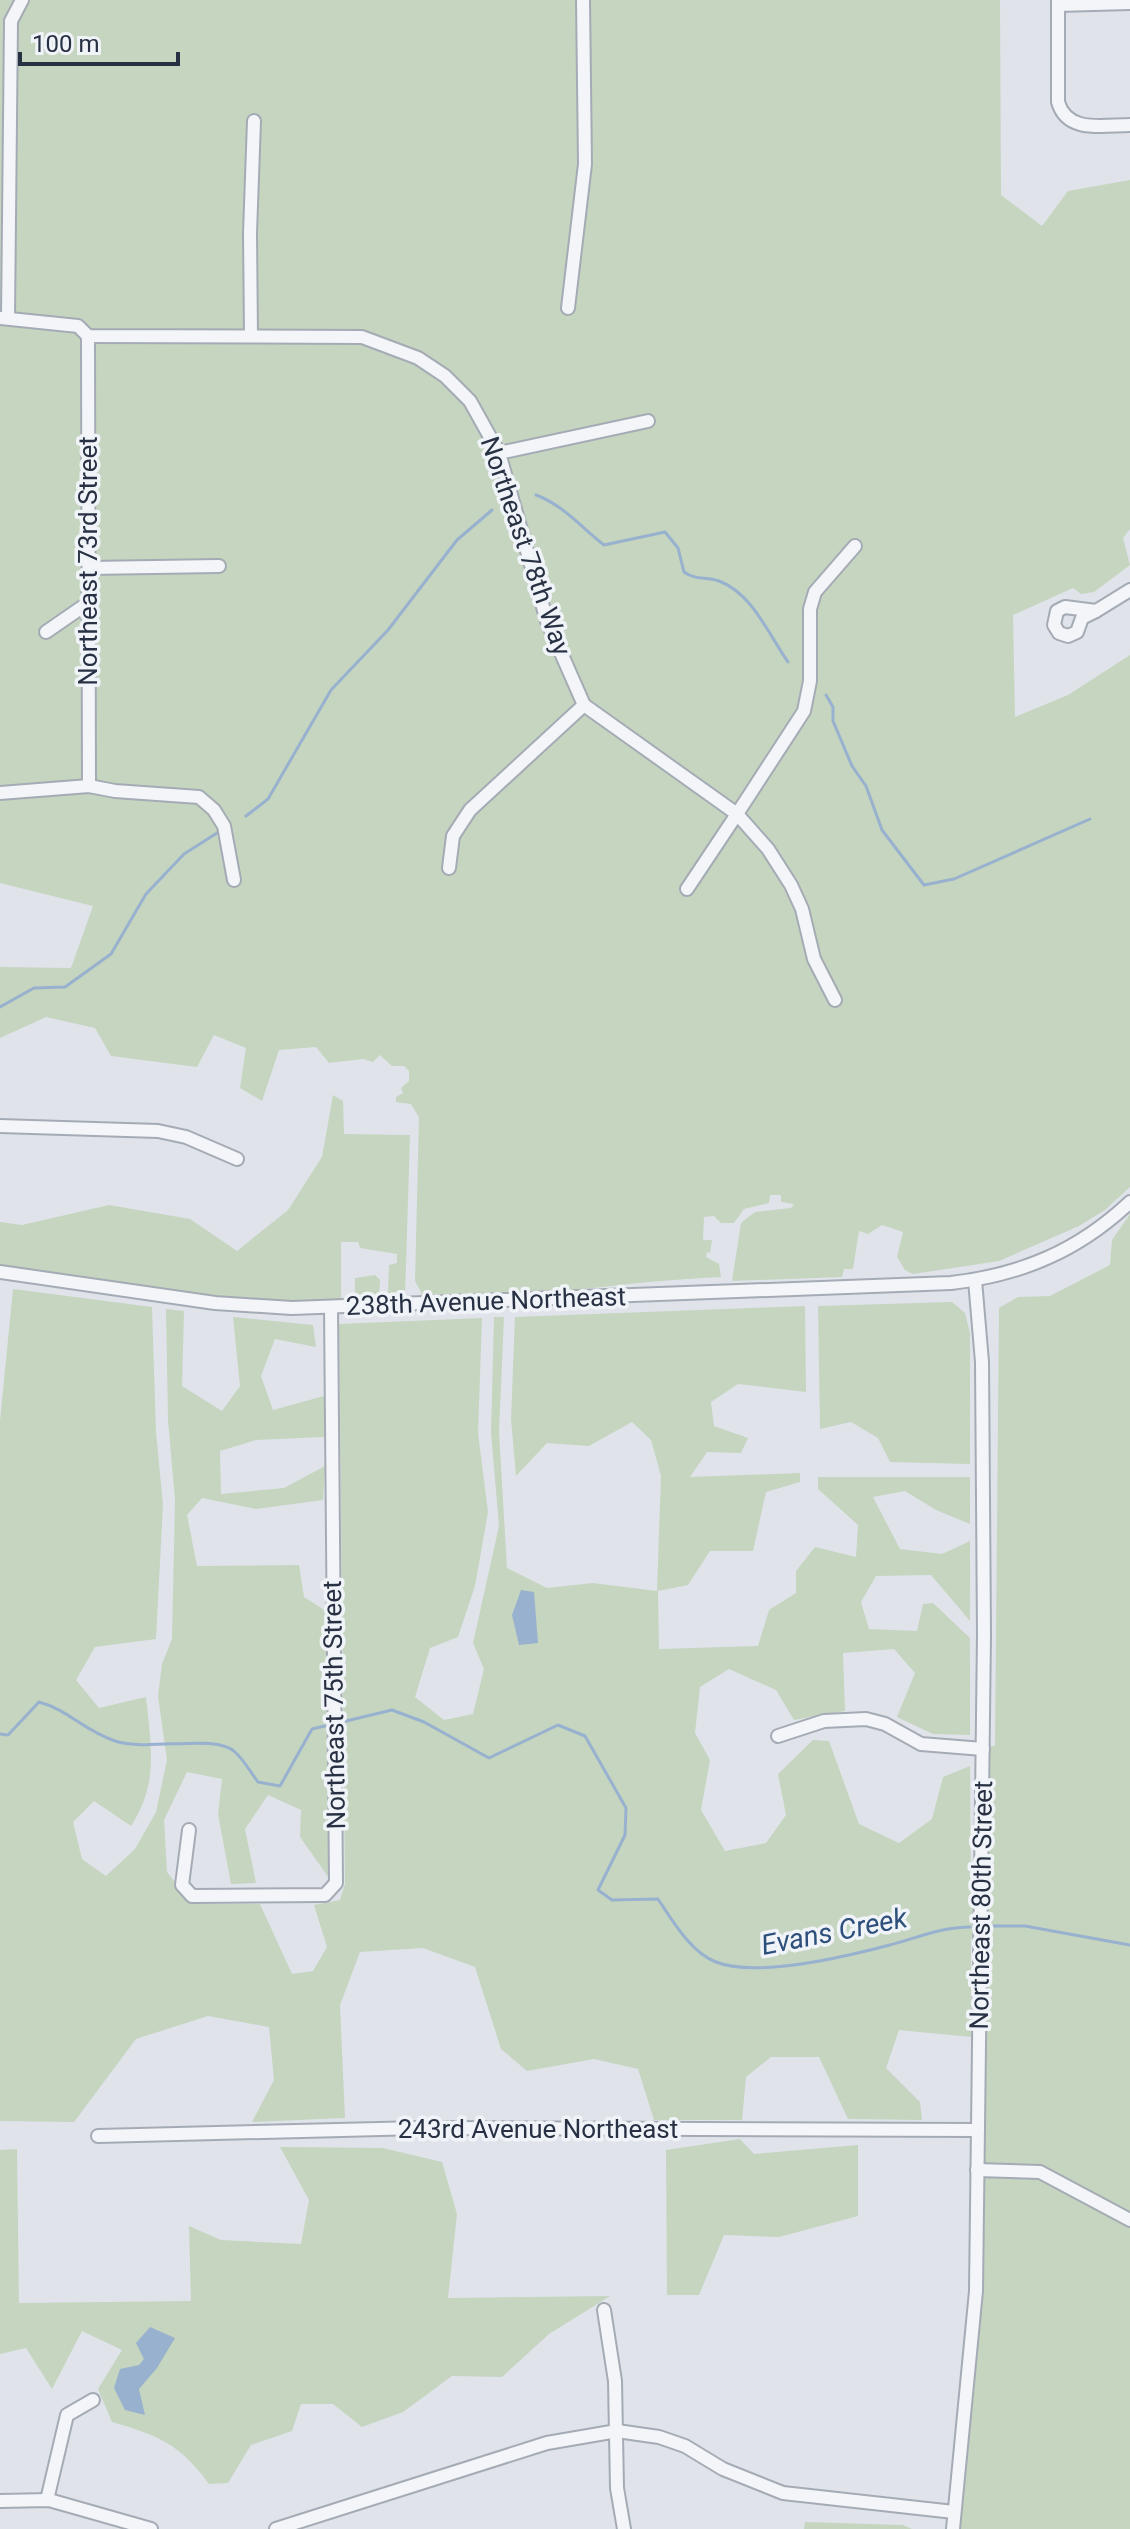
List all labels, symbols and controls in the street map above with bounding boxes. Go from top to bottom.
scale bar [20,16,178,66]
text: 100 m [32,30,99,58]
street label: Northeast 78th Way [474,433,578,659]
street label: Northeast 73rd Street [73,436,103,686]
street label: 238th Avenue Northeast [346,1281,626,1321]
street label: Northeast 75th Street [317,1580,351,1830]
street label: Northeast 80th Street [964,1780,998,2030]
water label: Evans Creek [758,1901,911,1962]
street label: 243rd Avenue Northeast [398,2114,678,2144]

